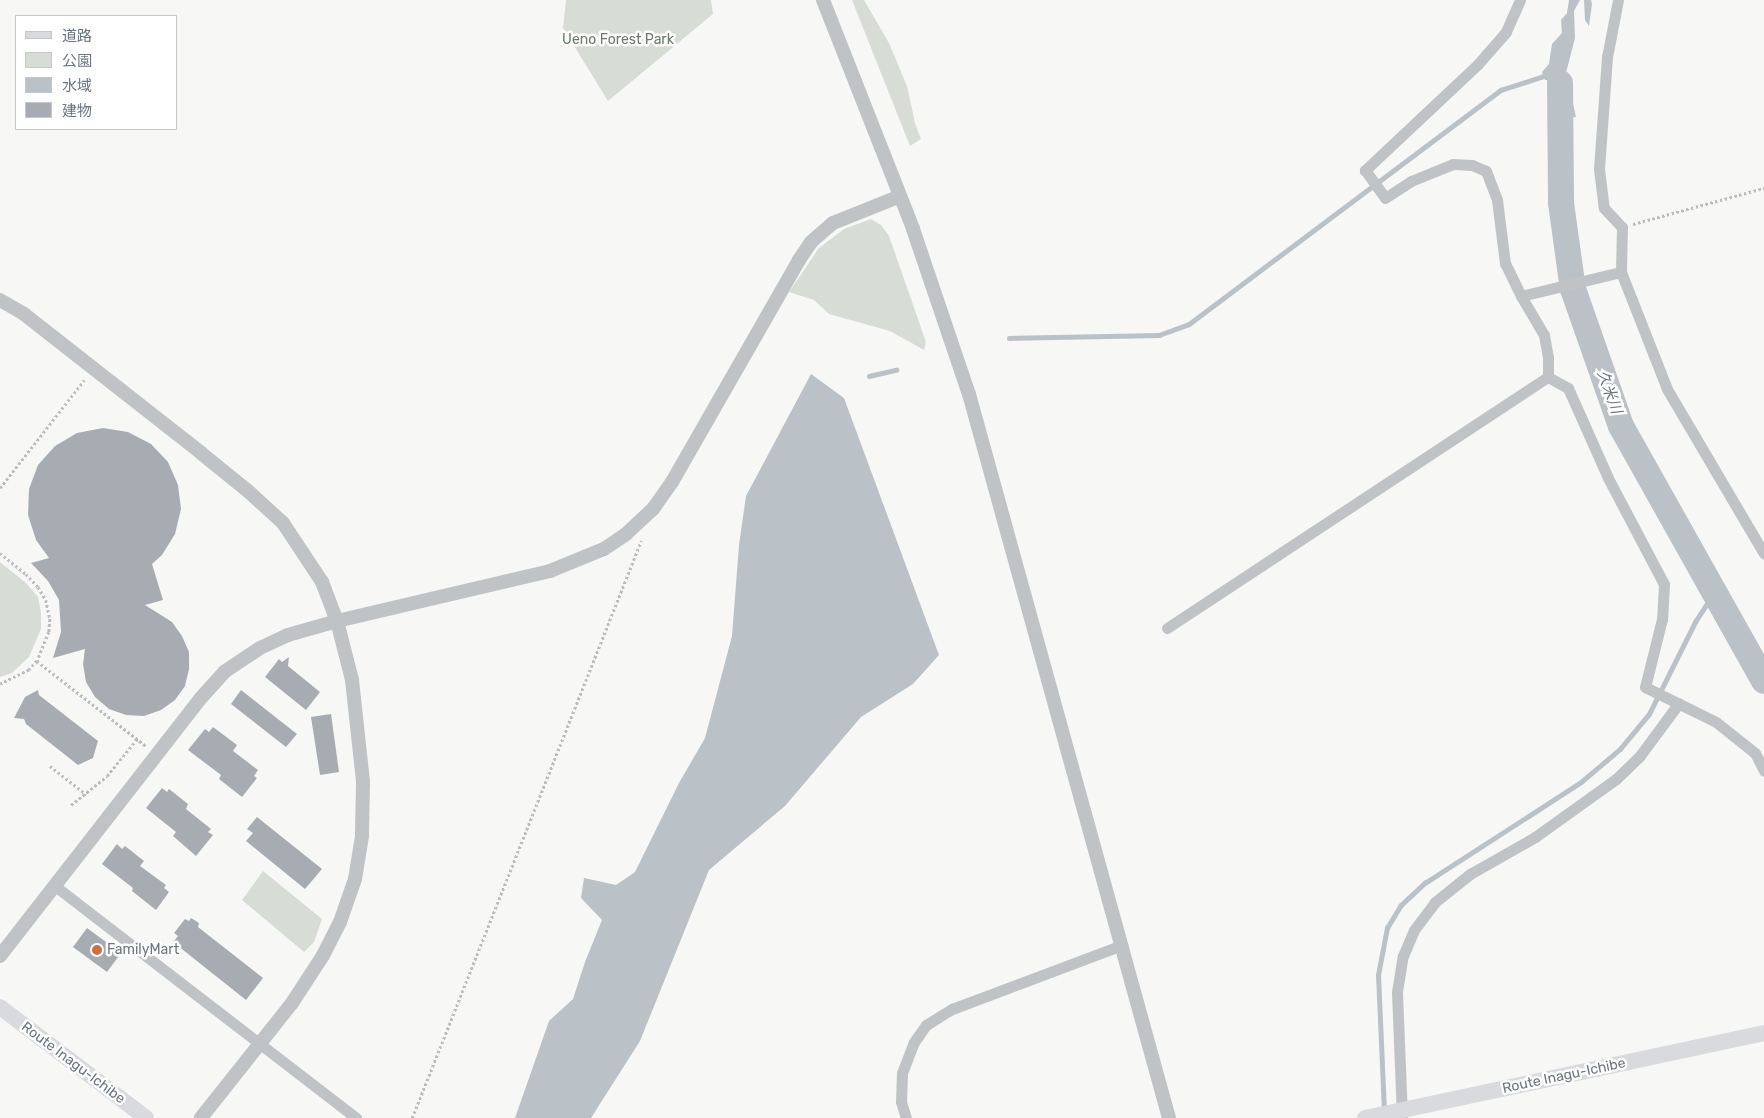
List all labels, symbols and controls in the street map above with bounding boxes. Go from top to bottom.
legend [15,15,178,130]
text: 道路 [62,27,92,45]
park label: Ueno Forest Park [562,32,674,48]
text: 公園 [62,52,92,70]
text: 水域 [62,77,92,95]
text: 建物 [62,102,92,120]
water label: 久米川 [1593,368,1625,416]
place label: FamilyMart [107,942,179,958]
marker: FamilyMart [91,944,103,956]
street label: Route Inagu-Ichibe [18,1019,128,1107]
street label: Route Inagu-Ichibe [1501,1055,1627,1097]

